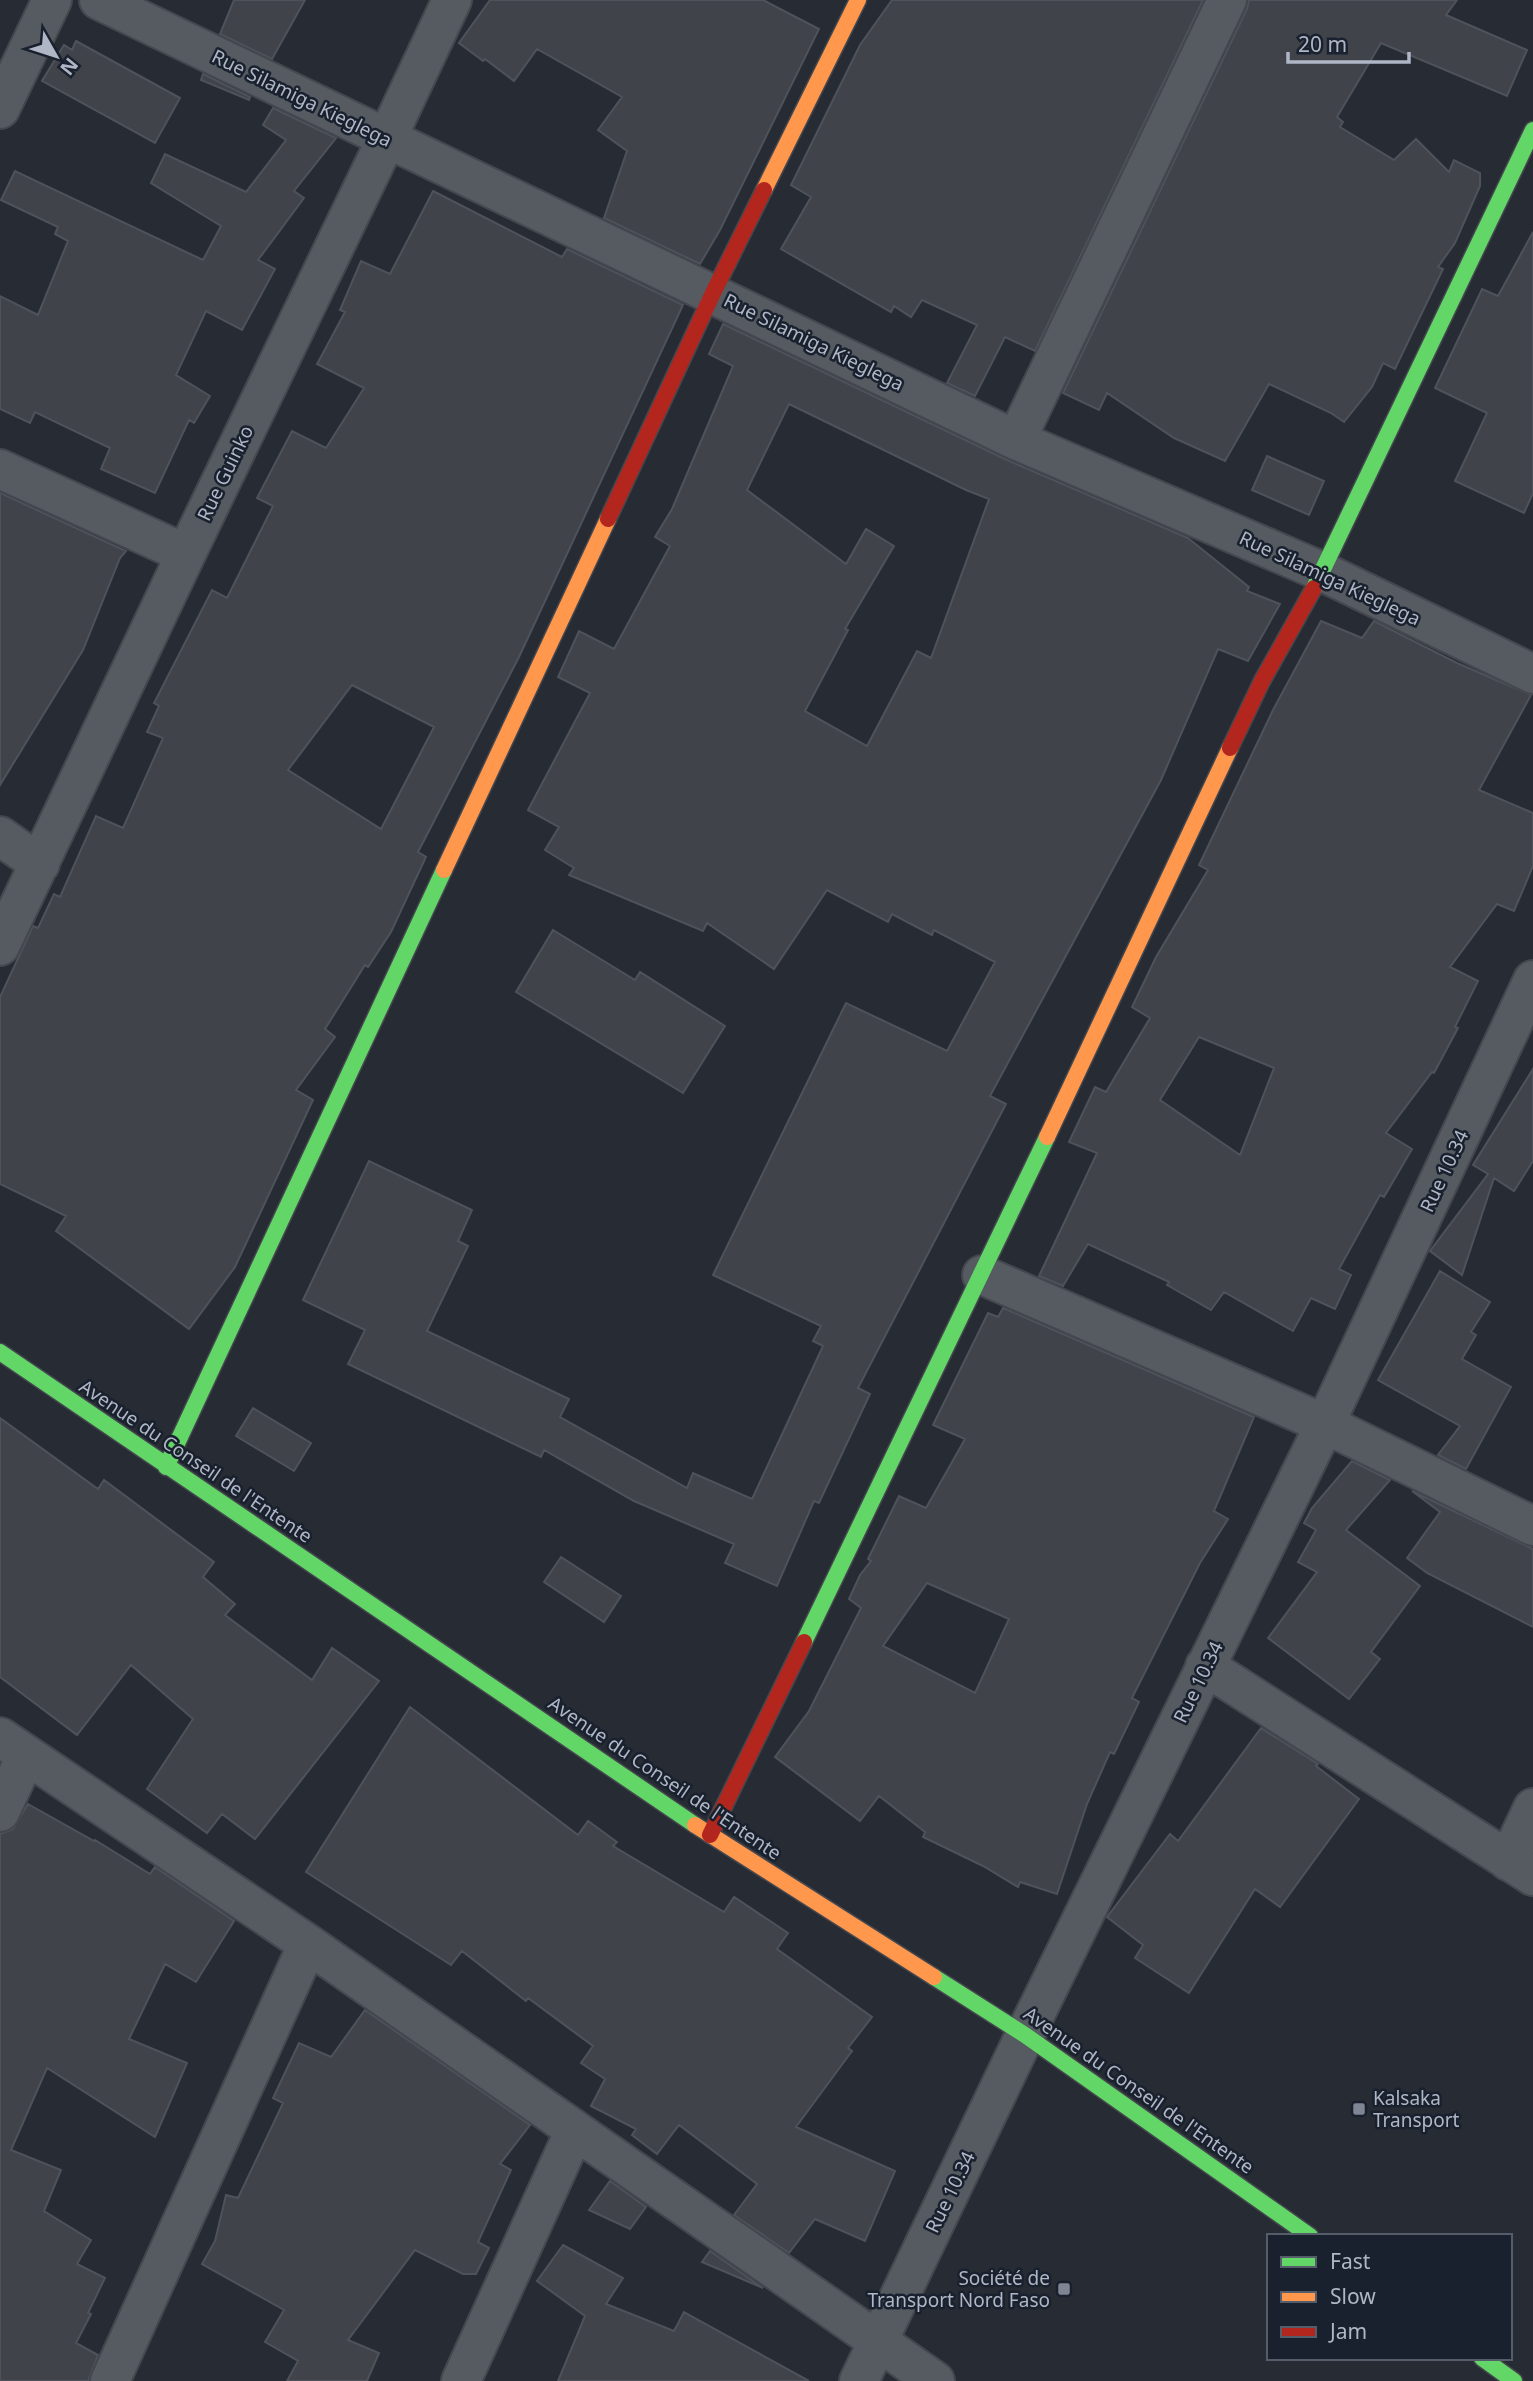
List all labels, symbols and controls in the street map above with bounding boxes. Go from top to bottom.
north arrow [21,21,91,91]
scale bar [1288,21,1409,65]
text: 20 m [1298,30,1347,58]
street label: Rue Silamiga Kieglega [208,43,396,153]
text: N [54,53,84,81]
street label: Rue Silamiga Kieglega [720,287,908,397]
street label: Rue Guinko [191,421,259,525]
street label: Rue Silamiga Kieglega [1235,525,1425,631]
street label: Rue 10.34 [1414,1126,1474,1216]
street label: Avenue du Conseil de l'Entente [75,1373,317,1549]
street label: Rue 10.34 [1167,1637,1229,1727]
street label: Avenue du Conseil de l'Entente [544,1690,786,1866]
street label: Avenue du Conseil de l'Entente [1019,2000,1259,2180]
place label: Kalsaka Transport [1373,2085,1460,2133]
marker: Kalsaka Transport [1351,2101,1367,2117]
street label: Rue 10.34 [919,2147,981,2237]
legend [1267,2234,1512,2360]
text: Fast [1330,2247,1371,2275]
place label: Société de Transport Nord Faso [867,2265,1050,2313]
marker: Société de Transport Nord Faso [1056,2281,1072,2297]
text: Slow [1330,2282,1376,2310]
text: Jam [1328,2317,1367,2345]

